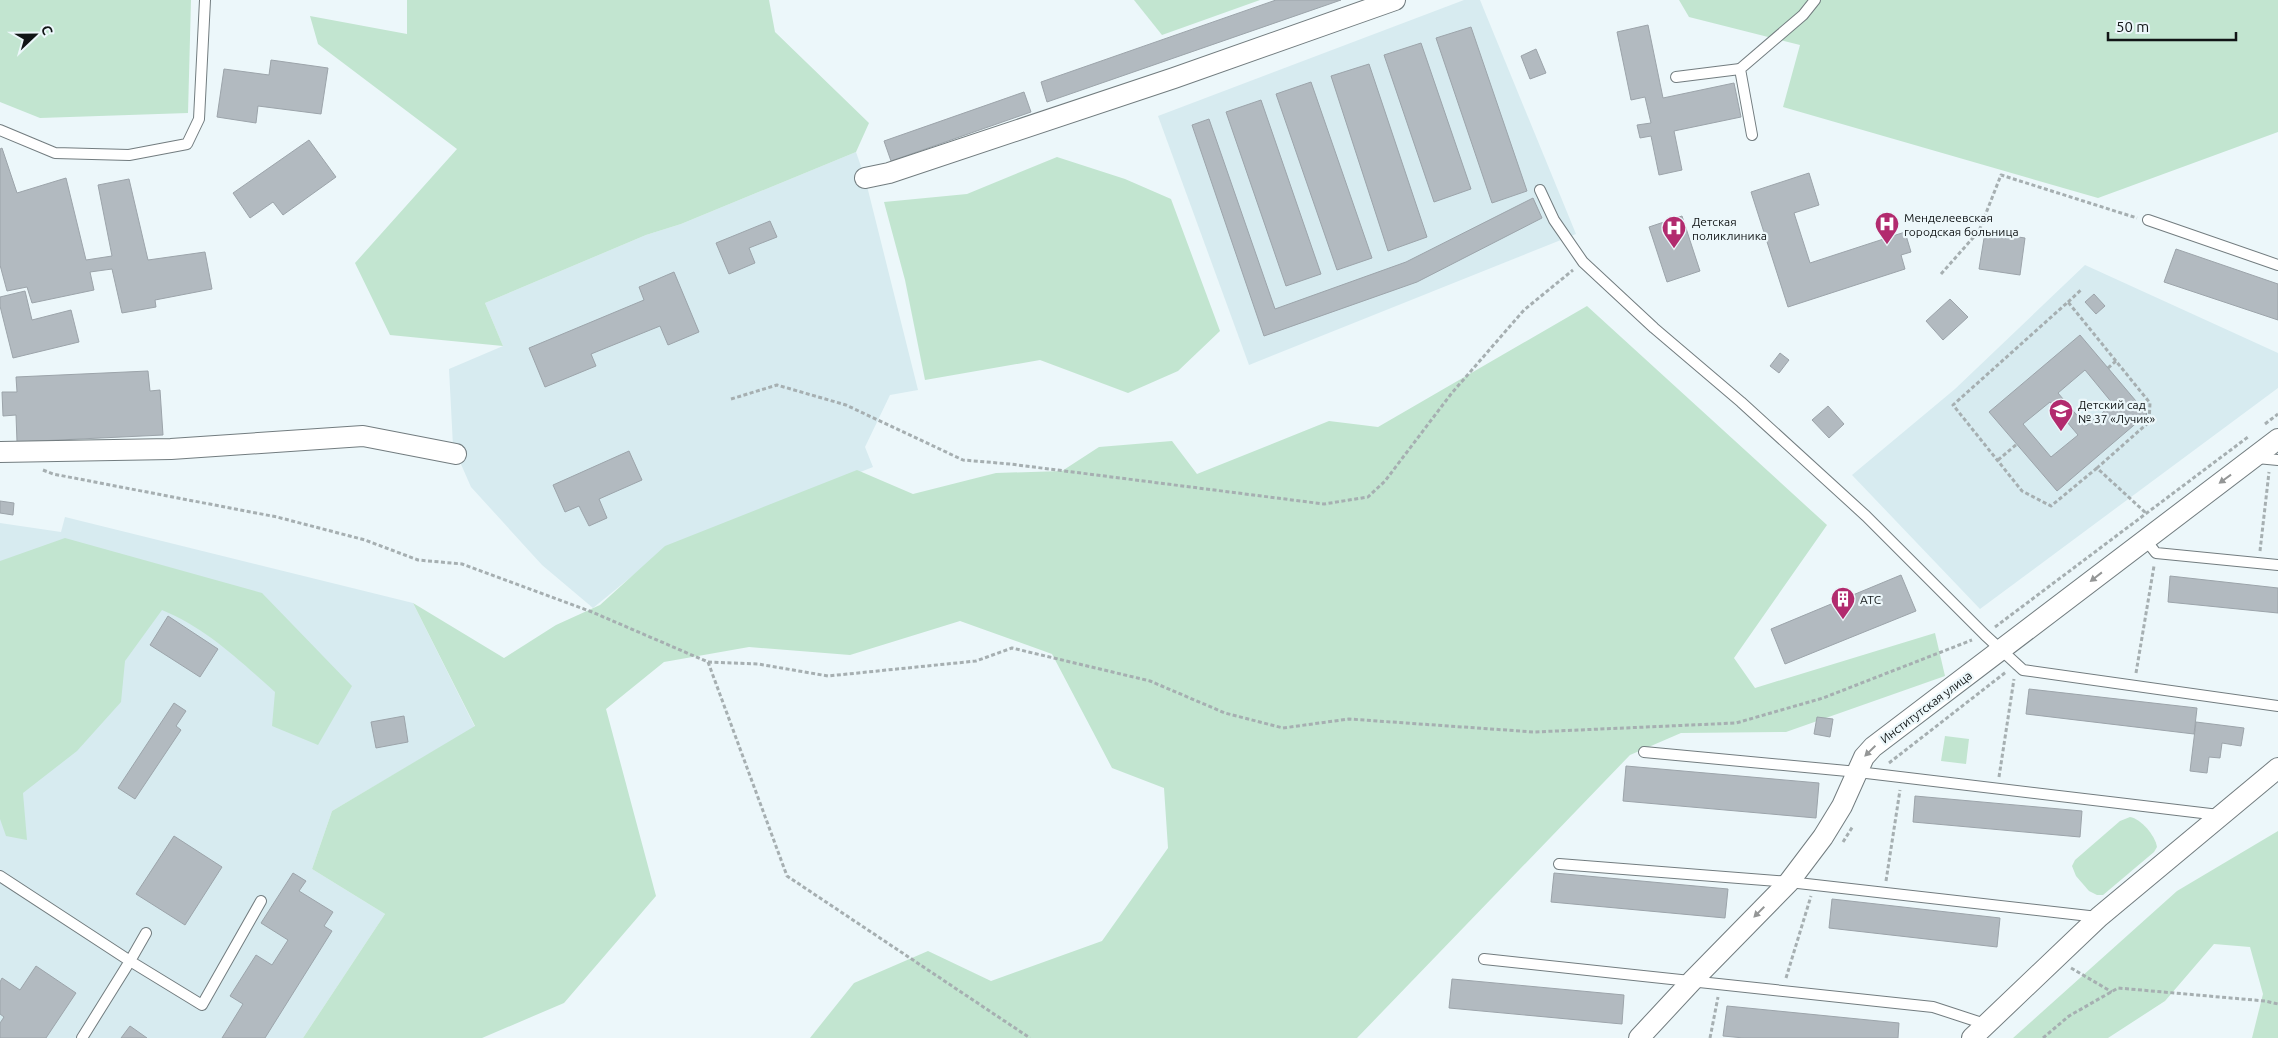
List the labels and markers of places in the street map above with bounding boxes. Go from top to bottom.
hospital icon: Менделеевская городская больница [1874,211,1900,245]
place label: Менделеевская городская больница [1904,211,2019,238]
hospital icon: Детская поликлиника [1661,215,1687,249]
place label: Детская поликлиника [1692,215,1767,242]
school or university icon: Детский сад № 37 «Лучик» [2048,398,2074,432]
place label: Детский сад № 37 «Лучик» [2078,398,2156,425]
building icon: АТС [1830,586,1856,620]
place label: АТС [1860,593,1882,606]

